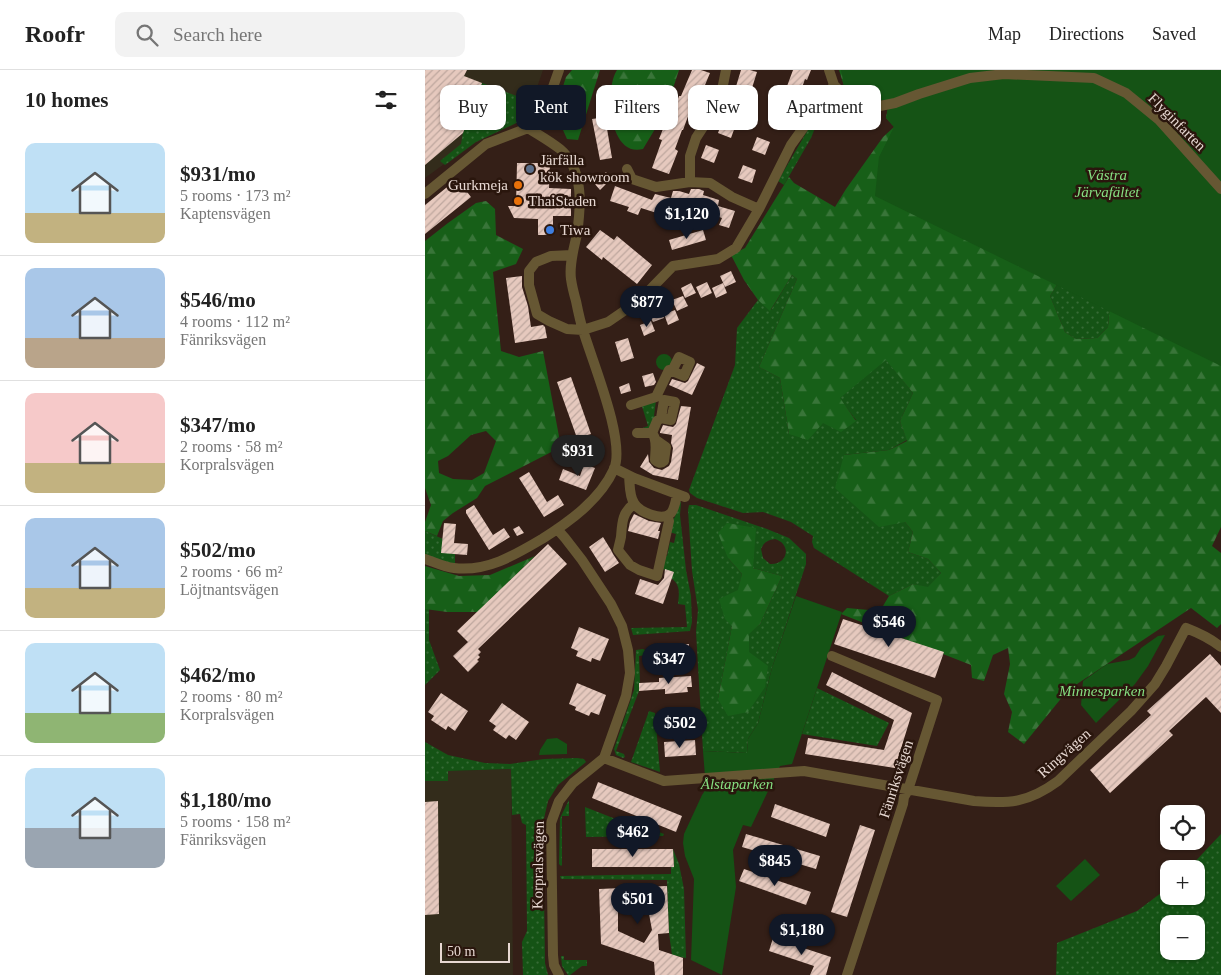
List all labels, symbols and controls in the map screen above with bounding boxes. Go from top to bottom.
search box [115,12,465,57]
text: Roofr [25,21,85,47]
icon: search [133,21,161,49]
text: Search here [173,24,262,45]
text: Map [988,24,1021,44]
text: Directions [1049,24,1124,44]
text: Saved [1152,24,1196,44]
chip: Buy [440,85,506,130]
chip: Rent [516,85,586,130]
chip: Filters [596,85,678,130]
chip: New [688,85,758,130]
chip: Apartment [768,85,881,130]
icon: filters [372,86,400,114]
text: 10 homes [25,88,108,112]
street label: Flyginfarten [1145,90,1209,154]
place label: Järfälla kök showroom [540,152,630,185]
text: $931/mo [180,162,256,186]
icon: home [65,163,125,223]
marker: Järfälla kök showroom [524,163,536,175]
park label: Västra Järvafältet [1075,167,1140,200]
place label: Gurkmeja [448,177,508,193]
marker: Gurkmeja [512,179,524,191]
text: 5 rooms · 173 m² [180,187,291,204]
place label: ThaiStaden [528,193,597,209]
marker: ThaiStaden [512,195,524,207]
pin: $1,120 [646,198,728,240]
text: Kaptensvägen [180,205,271,222]
text: $1,120 [665,205,709,222]
place label: Tiwa [560,222,591,238]
marker: Tiwa [544,224,556,236]
pin: $877 [617,286,677,328]
icon: home [65,288,125,348]
text: $546/mo [180,288,256,312]
text: $877 [631,293,663,310]
text: 4 rooms · 112 m² [180,313,290,330]
text: Fänriksvägen [180,331,266,348]
icon: home [65,413,125,473]
text: $347/mo [180,413,256,437]
pin: $931 [548,434,608,477]
text: 2 rooms · 58 m² [180,438,283,455]
text: $931 [562,442,594,459]
text: Korpralsvägen [180,456,274,473]
icon: home [65,538,125,598]
text: $502/mo [180,538,256,562]
text: 2 rooms · 66 m² [180,563,283,580]
text: Löjtnantsvägen [180,581,279,598]
pin: $546 [859,606,919,648]
text: $546 [873,613,905,630]
pin: $347 [639,642,699,685]
text: $347 [653,650,685,667]
icon: home [65,663,125,723]
text: $462/mo [180,663,256,687]
park label: Minnesparken [1058,683,1145,699]
text: 2 rooms · 80 m² [180,688,283,705]
text: Korpralsvägen [180,706,274,723]
pin: $502 [650,706,710,749]
text: $502 [664,714,696,731]
street label: Ringvägen [1034,725,1094,781]
street label: Fänriksvägen [876,738,916,820]
park label: Ålstaparken [700,776,773,792]
icon: home [65,788,125,848]
text: $1,180/mo [180,788,272,812]
map controls [1160,805,1205,960]
button: locate [1160,805,1205,850]
text: 5 rooms · 158 m² [180,813,291,830]
pin: $462 [603,816,663,858]
street label: Korpralsvägen [529,820,547,909]
text: $462 [617,823,649,840]
text: Fänriksvägen [180,831,266,848]
pin: $845 [745,844,805,887]
text: $845 [759,852,791,869]
button: + [1160,860,1205,905]
pin: $501 [608,882,668,925]
text: $501 [622,890,654,907]
pin: $1,180 [761,914,843,956]
button: − [1160,915,1205,960]
text: $1,180 [780,921,824,938]
scale bar [440,940,510,963]
text: 50 m [447,944,475,959]

